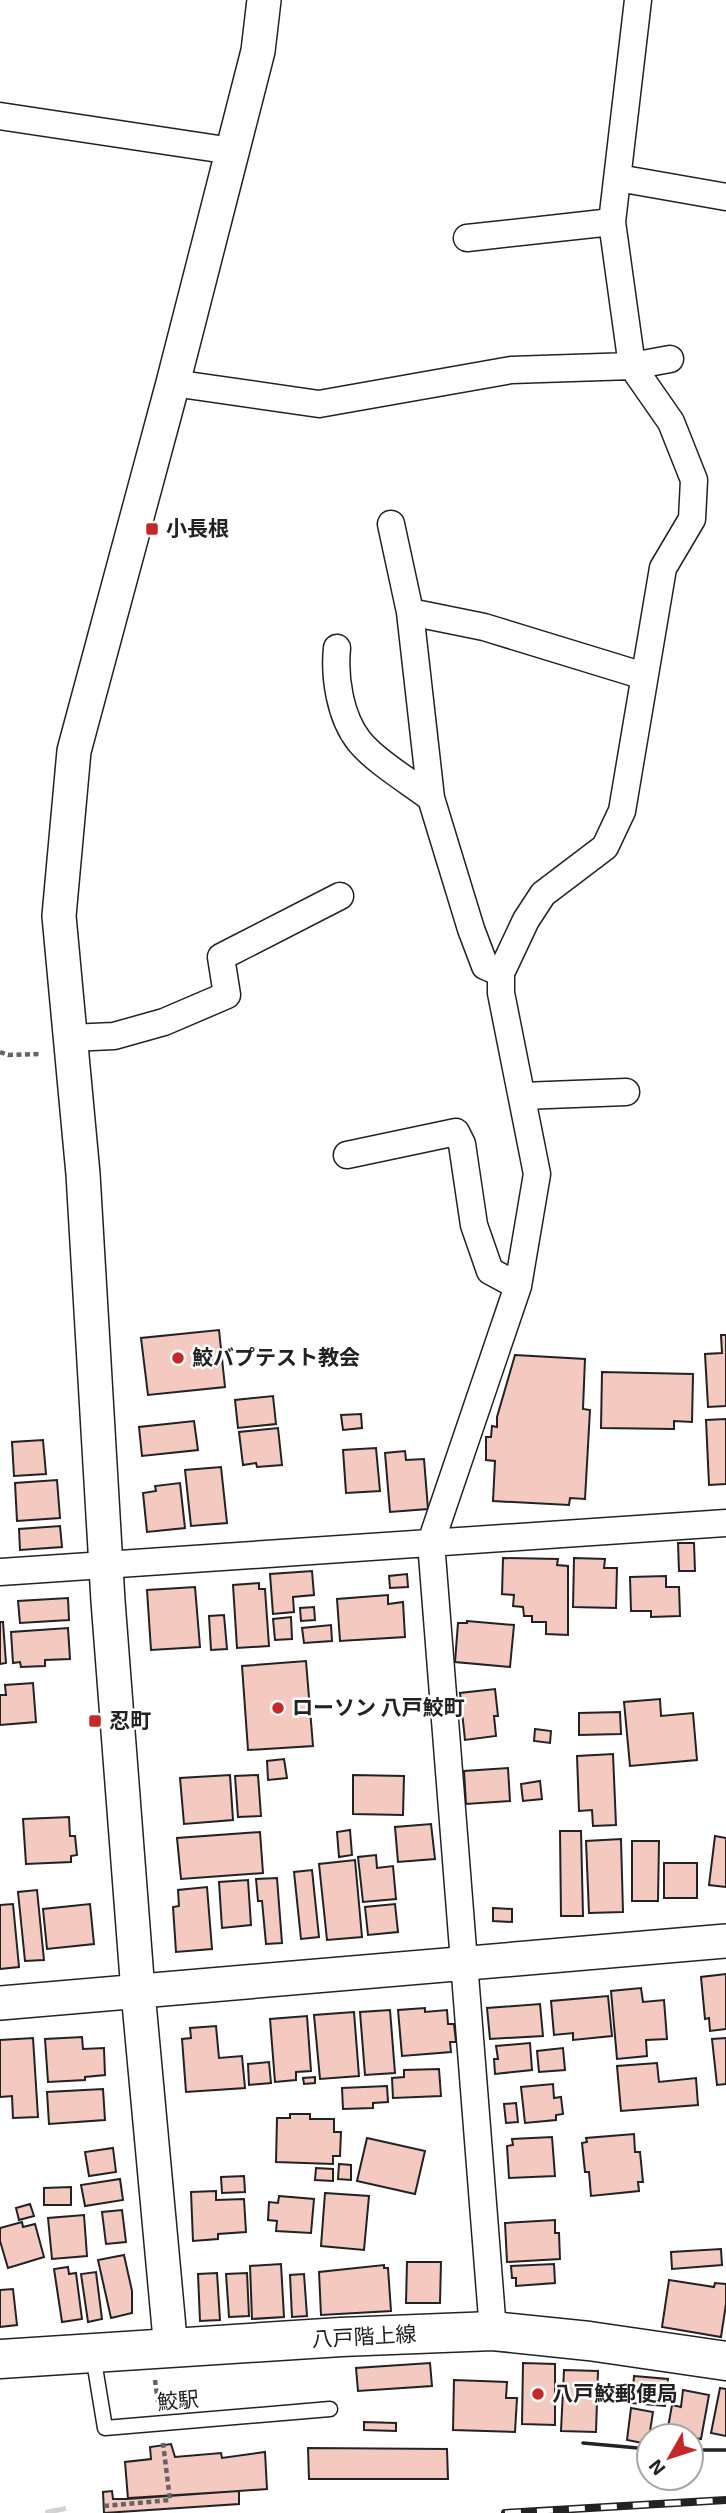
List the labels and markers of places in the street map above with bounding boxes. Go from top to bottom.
place label: 小長根 [166,515,229,540]
marker: 小長根 [144,521,160,537]
place label: 鮫バプテスト教会 [192,1344,360,1369]
marker: 鮫バプテスト教会 [170,1350,186,1366]
place label: ローソン 八戸鮫町 [292,1694,465,1719]
marker: ローソン 八戸鮫町 [270,1700,286,1716]
place label: 忍町 [109,1707,151,1732]
marker: 忍町 [87,1713,103,1729]
place label: 八戸鮫郵便局 [552,2380,678,2405]
marker: 八戸鮫郵便局 [530,2386,546,2402]

